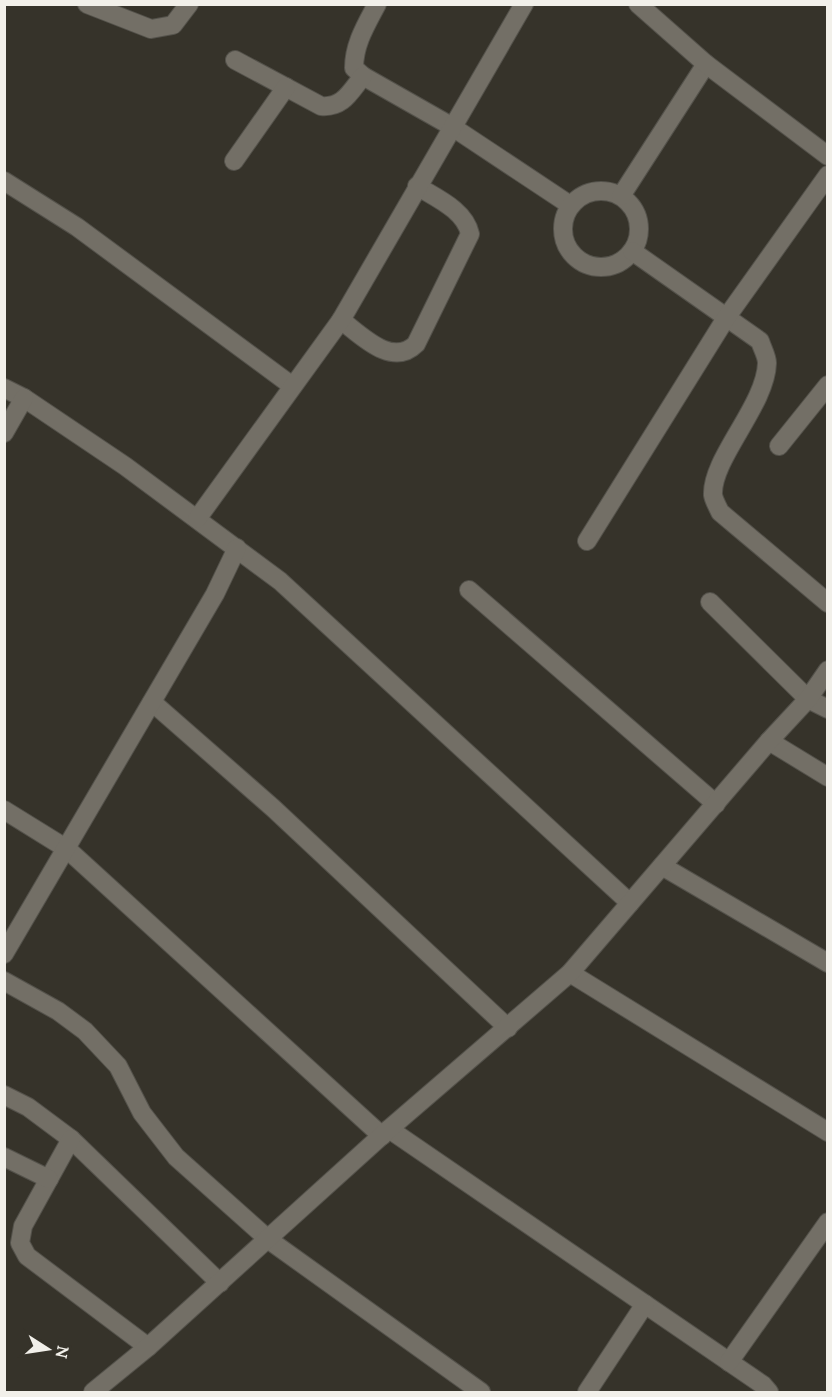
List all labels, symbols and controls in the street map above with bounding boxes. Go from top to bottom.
north arrow [18,1319,78,1379]
text: N [52,1344,74,1360]

